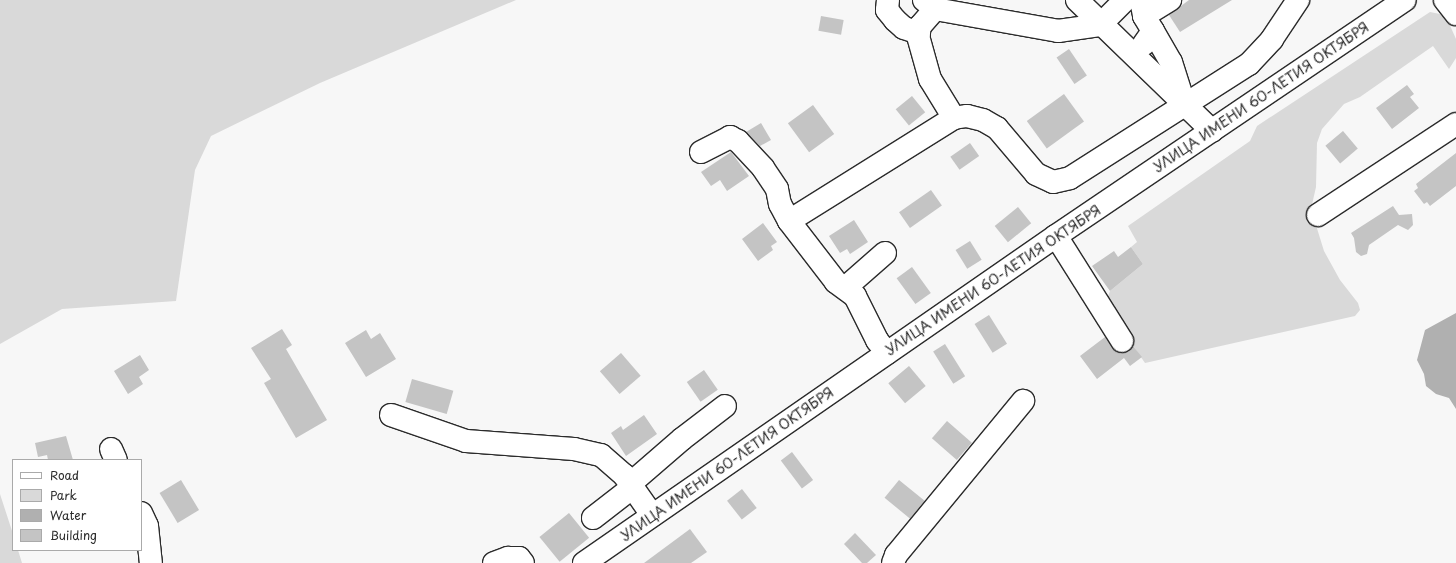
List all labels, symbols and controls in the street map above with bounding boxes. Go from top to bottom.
street label: УЛИЦА ИМЕНИ 60-ЛЕТИЯ ОКТЯБРЯ [1149,18,1373,176]
street label: УЛИЦА ИМЕНИ 60-ЛЕТИЯ ОКТЯБРЯ [881,201,1105,359]
street label: УЛИЦА ИМЕНИ 60-ЛЕТИЯ ОКТЯБРЯ [616,383,838,545]
legend [12,459,142,551]
text: Road [50,466,79,484]
text: Park [50,486,77,504]
text: Water [50,506,86,524]
text: Building [50,526,97,544]

